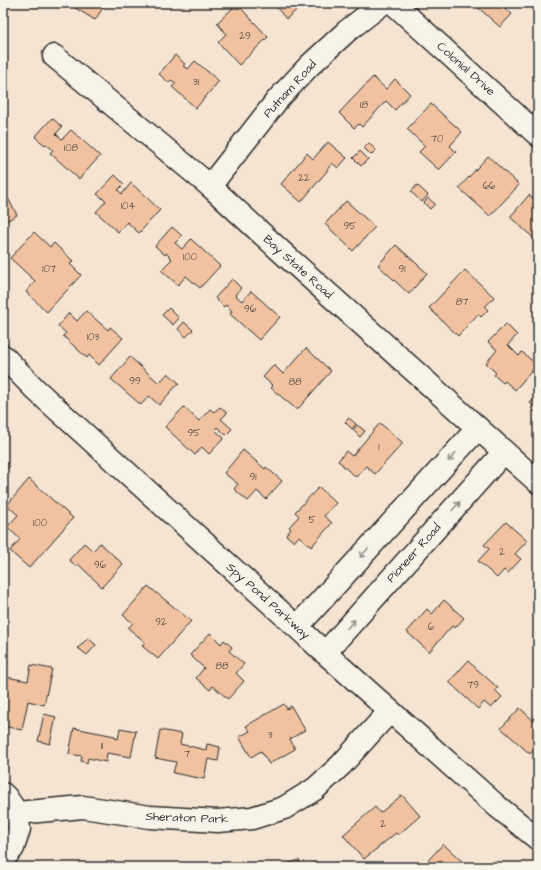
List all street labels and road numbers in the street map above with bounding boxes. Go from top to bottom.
street label: Colonial Drive [433,38,499,100]
street label: Putnam Road [259,56,321,122]
street label: Bay State Road [259,231,337,304]
street label: Pioneer Road [383,520,445,586]
street label: Spy Pond Parkway [222,559,314,644]
street label: Sheraton Park [145,808,229,828]

